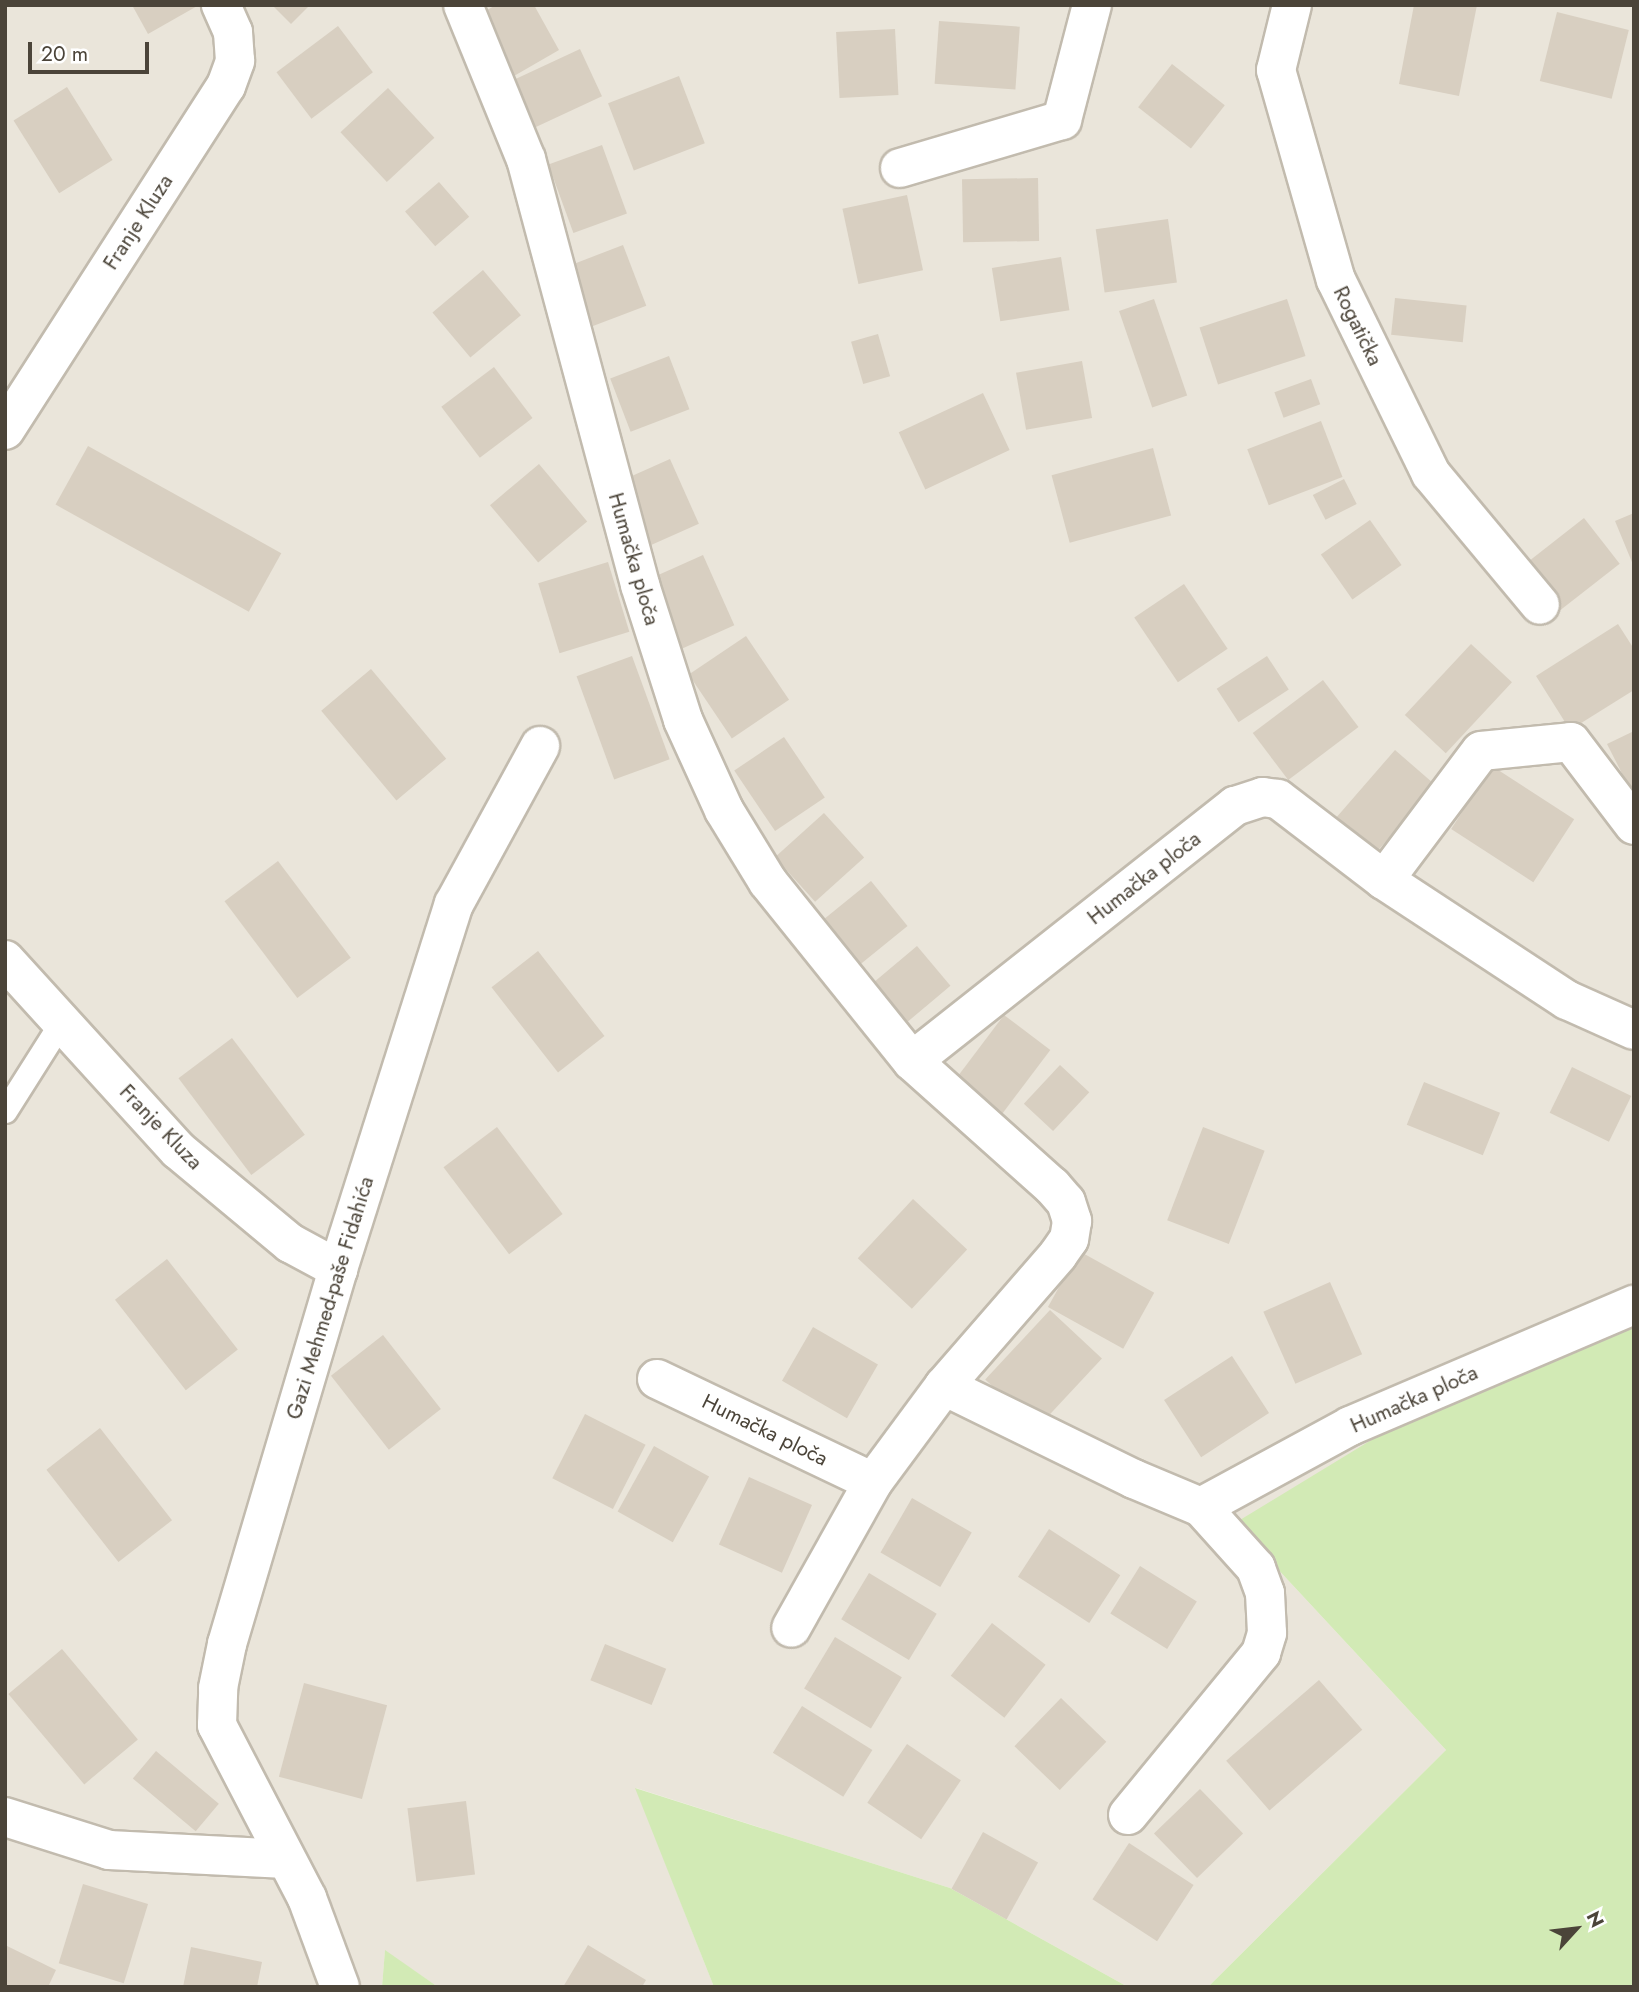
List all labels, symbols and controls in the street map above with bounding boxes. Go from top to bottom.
scale bar [32,28,152,72]
text: 20 m [41,39,88,69]
street label: Franje Kluza [98,170,178,274]
street label: Rogatička [1328,282,1388,370]
street label: Humačka ploča [603,490,665,628]
street label: Humačka ploča [1082,826,1206,930]
street label: Franje Kluza [114,1079,208,1175]
street label: Gazi Mehmed-paše Fidahića [281,1174,379,1422]
street label: Humačka ploča [1346,1360,1482,1438]
street label: Humačka ploča [698,1389,832,1471]
north arrow [1541,1894,1611,1964]
text: N [1580,1906,1611,1932]

